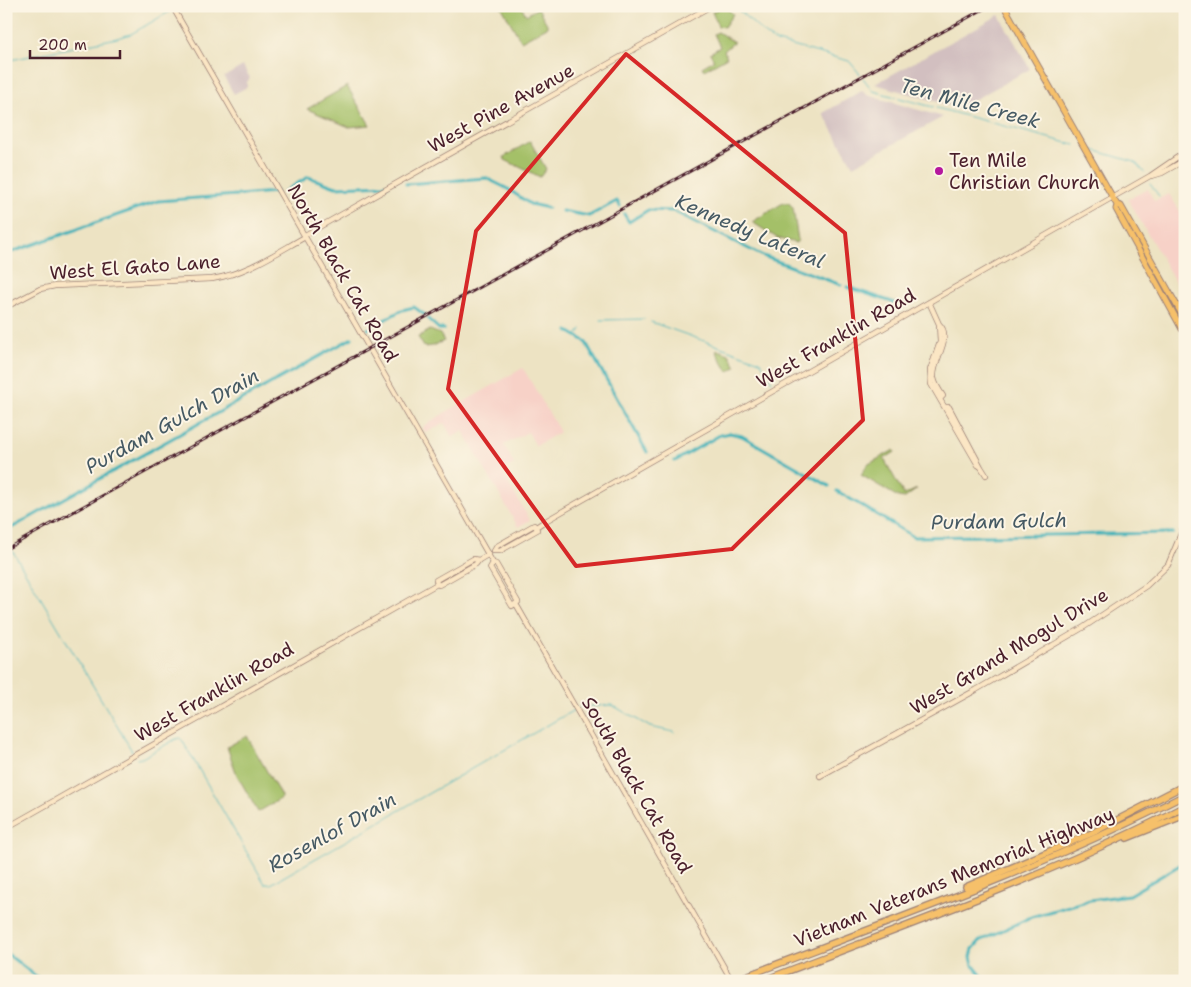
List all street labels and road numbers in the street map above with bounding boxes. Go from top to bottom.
street label: West Pine Avenue [423,57,579,159]
street label: North Black Cat Road [282,180,404,366]
street label: West El Gato Lane [49,249,221,285]
street label: West Franklin Road [752,282,920,394]
street label: West Grand Mogul Drive [905,582,1113,720]
street label: West Franklin Road [130,636,298,748]
street label: South Black Cat Road [576,692,698,878]
street label: Vietnam Veterans Memorial Highway [790,801,1118,953]

